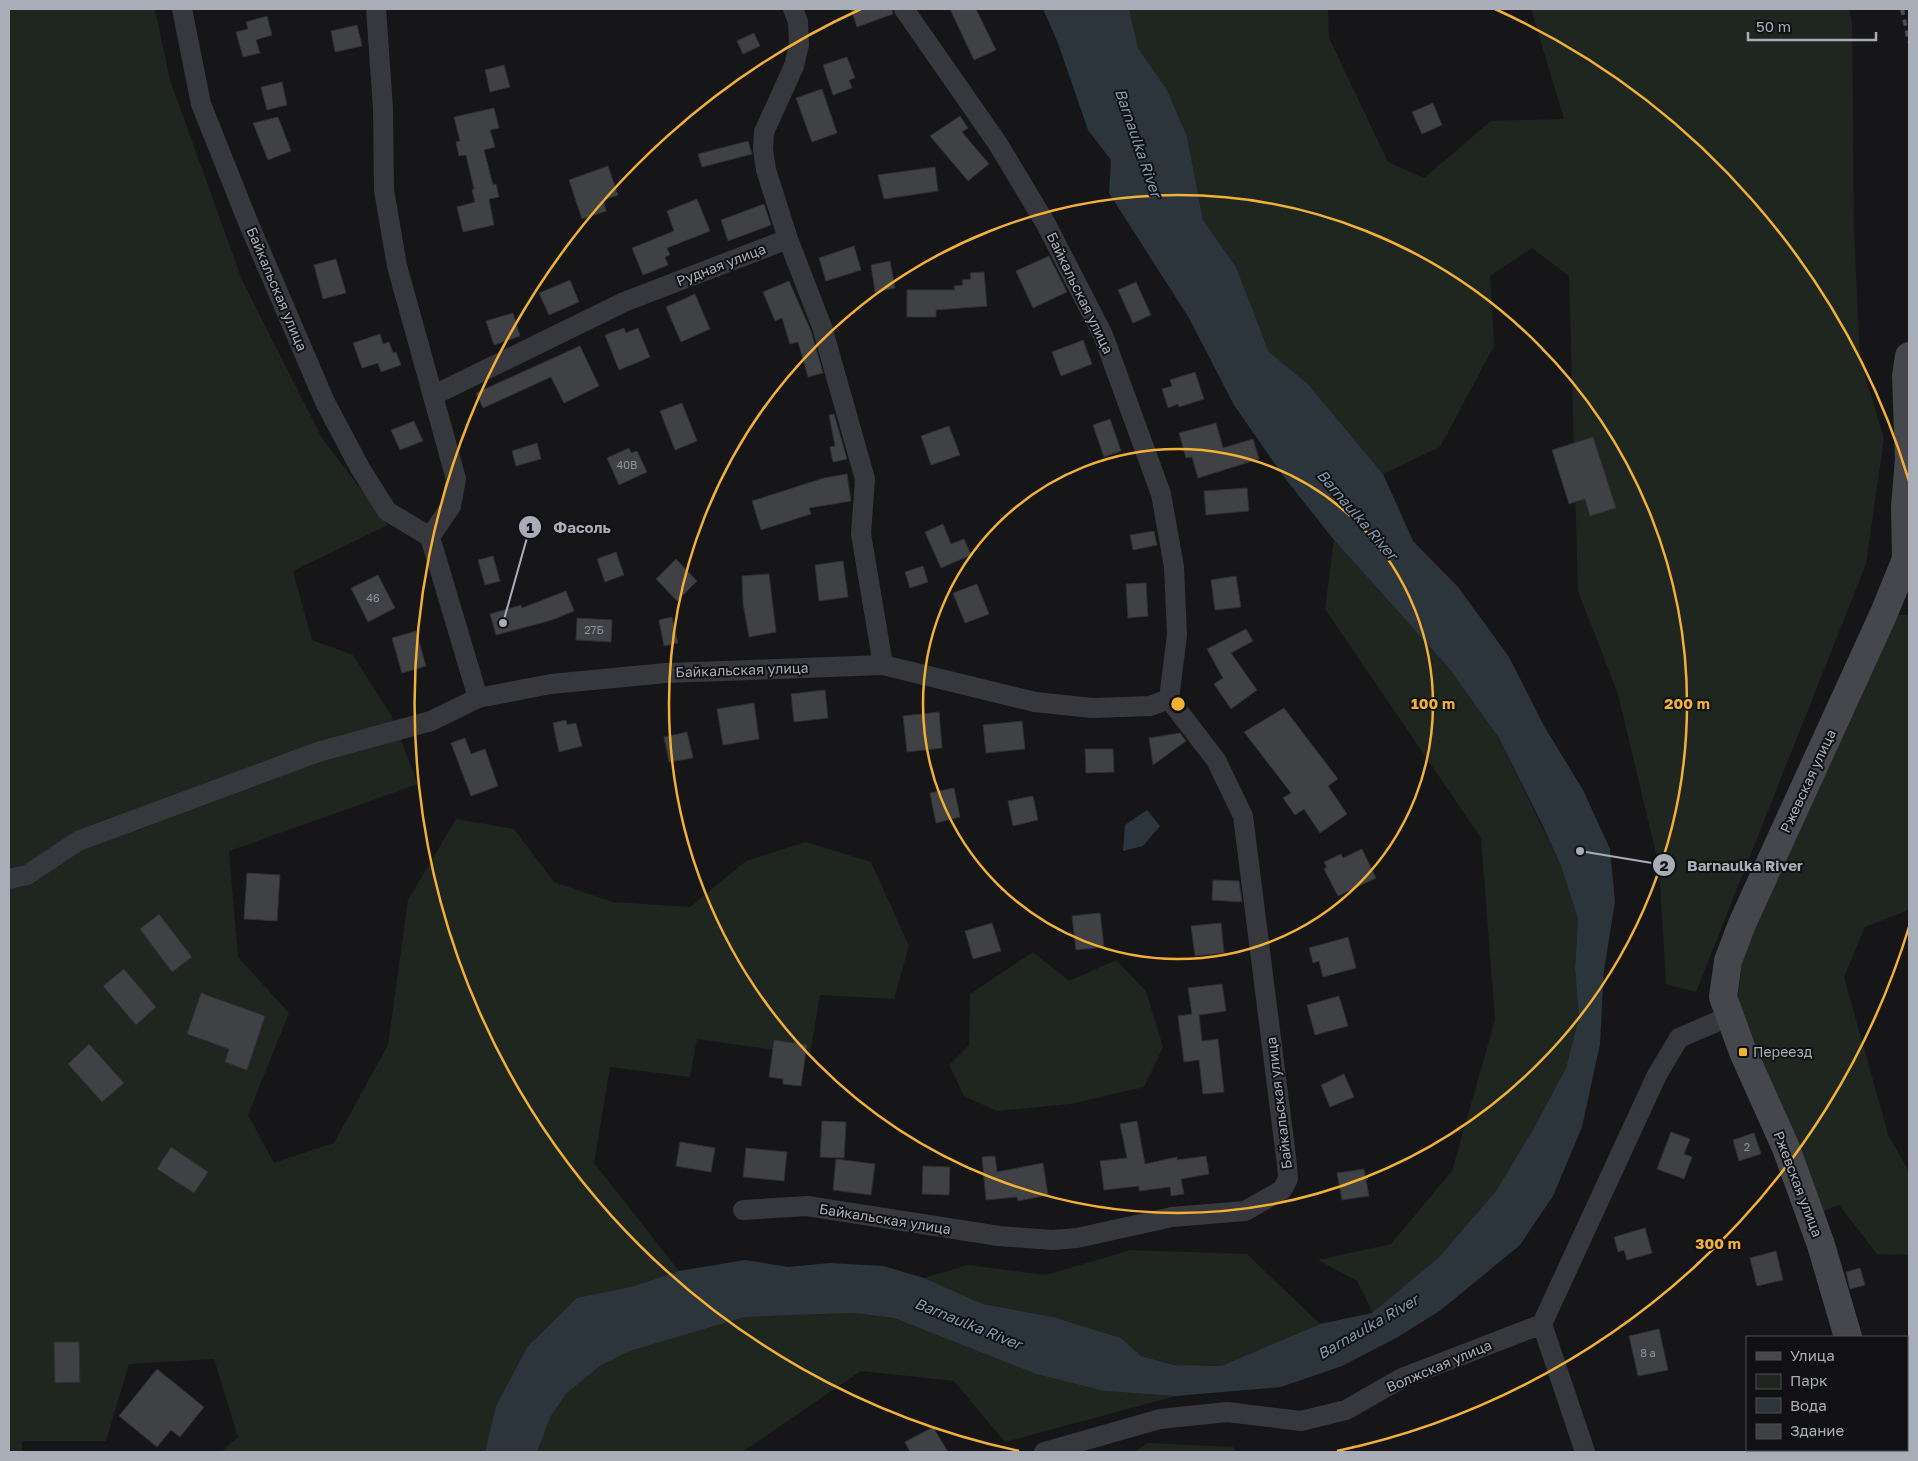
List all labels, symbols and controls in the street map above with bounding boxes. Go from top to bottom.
scale bar [1748,10,1876,42]
text: 50 m [1756,17,1791,35]
water label: Barnaulka River [1112,86,1167,201]
street label: Байкальская улица [244,224,311,353]
street label: Байкальская улица [1044,229,1117,356]
street label: Рудная улица [674,240,768,289]
house number: 40В [617,458,637,471]
water label: Barnaulka River [1314,466,1403,565]
callout: Фасоль [518,512,620,542]
text: 1 [526,518,534,536]
text: Фасоль [553,518,611,536]
house number: 46 [366,591,380,604]
house number: 27Б [584,623,604,636]
street label: Байкальская улица [675,659,809,680]
text: 100 m [1411,694,1455,712]
text: 200 m [1664,694,1710,712]
centre of rings [1169,695,1187,713]
street label: Ржевская улица [1776,726,1839,835]
callout: Barnaulka River [1652,850,1812,880]
text: 2 [1659,856,1669,874]
text: Barnaulka River [1687,856,1803,874]
street label: Байкальская улица [1262,1036,1295,1170]
place label: Переезд [1753,1043,1813,1060]
marker: Переезд [1737,1046,1749,1058]
street label: Ржевская улица [1770,1128,1827,1239]
house number: 2 [1744,1140,1750,1153]
street label: Байкальская улица [818,1200,952,1237]
text: 300 m [1695,1234,1741,1252]
water label: Barnaulka River [1314,1289,1423,1362]
water label: Barnaulka River [912,1293,1026,1353]
street label: Волжская улица [1384,1336,1494,1395]
legend [1746,1336,1908,1451]
house number: 8 а [1640,1346,1656,1359]
text: Улица [1790,1346,1835,1364]
text: Парк [1790,1371,1828,1389]
text: Вода [1790,1396,1827,1414]
text: Здание [1790,1421,1844,1439]

